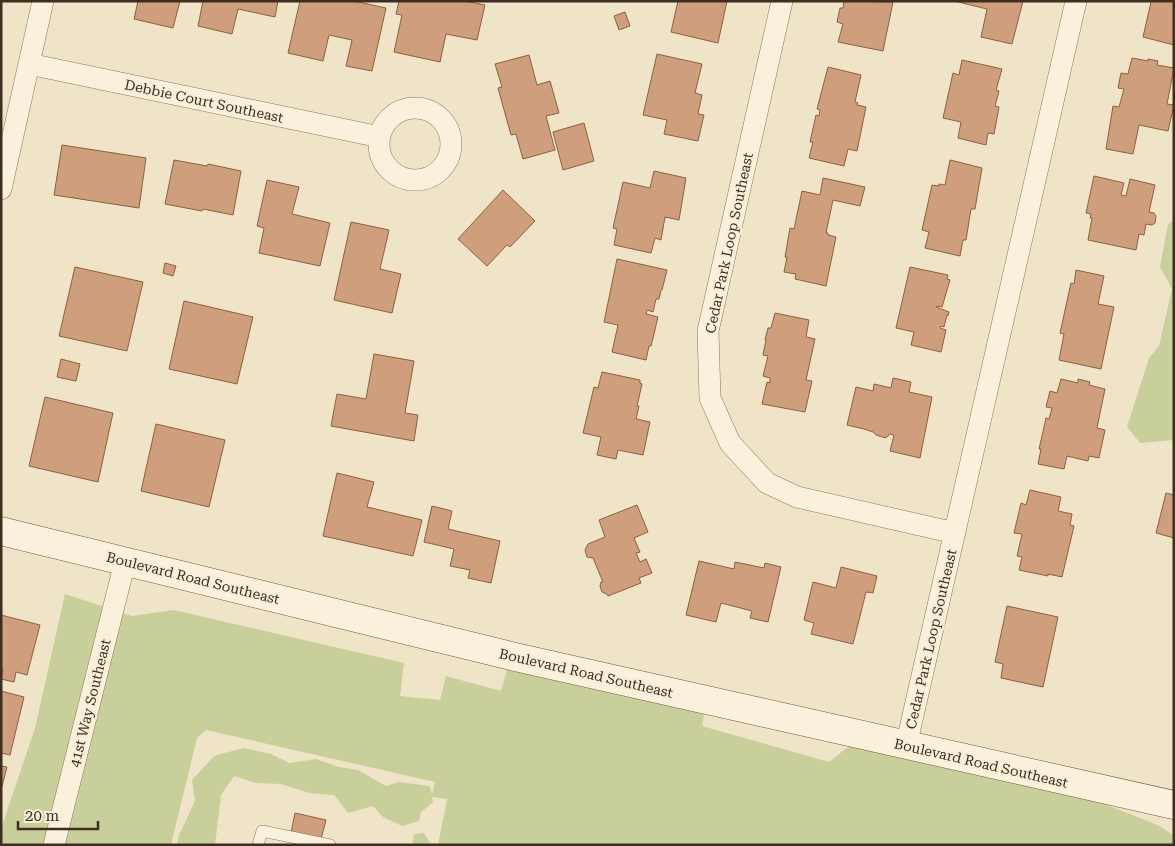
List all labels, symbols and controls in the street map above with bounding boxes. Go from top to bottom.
street label: Debbie Court Southeast [123,76,285,126]
street label: Cedar Park Loop Southeast [702,151,756,335]
street label: Cedar Park Loop Southeast [902,547,960,731]
street label: Boulevard Road Southeast [105,549,281,607]
street label: 41st Way Southeast [66,637,114,769]
street label: Boulevard Road Southeast [498,645,674,701]
street label: Boulevard Road Southeast [893,735,1069,791]
scale bar [18,798,98,830]
text: 20 m [25,807,60,825]

